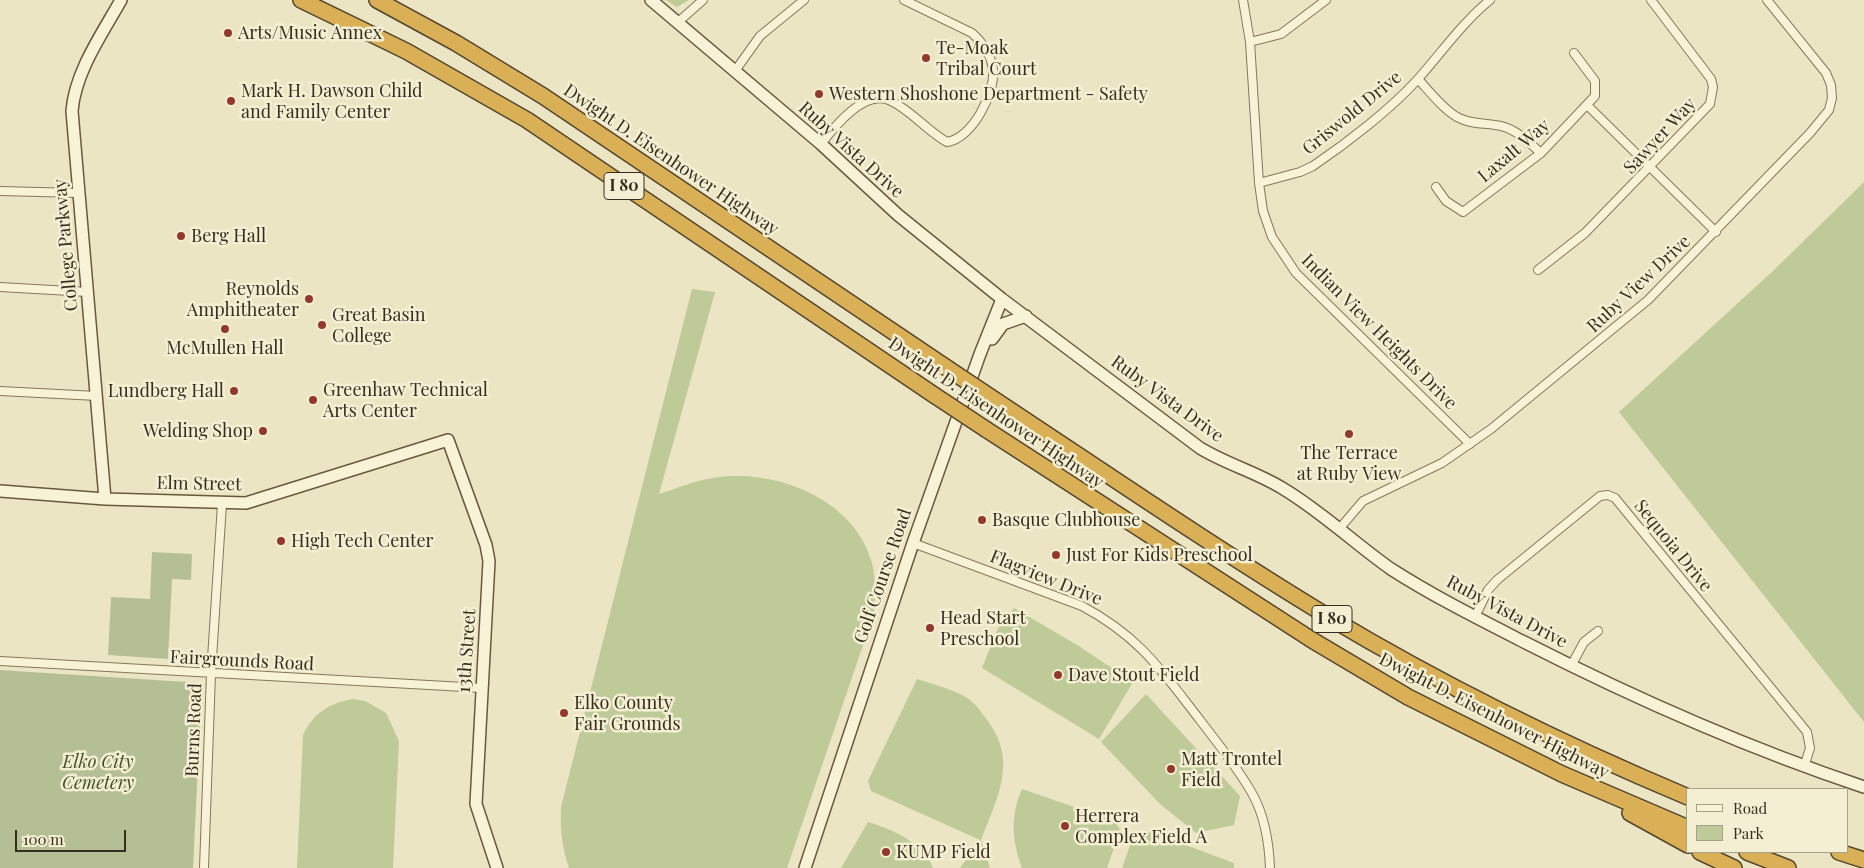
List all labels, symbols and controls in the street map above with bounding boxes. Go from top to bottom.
place label: Arts/Music Annex [238,22,382,44]
marker: Arts/Music Annex [222,27,234,39]
place label: Te-Moak Tribal Court [936,37,1036,80]
marker: Te-Moak Tribal Court [920,52,932,64]
street label: Griswold Drive [1298,66,1406,160]
place label: Mark H. Dawson Child and Family Center [241,80,423,122]
street label: Dwight D. Eisenhower Highway [559,80,783,240]
place label: Western Shoshone Department - Safety [829,83,1148,105]
marker: Western Shoshone Department - Safety [813,88,825,100]
street label: Sawyer Way [1619,93,1701,179]
marker: Mark H. Dawson Child and Family Center [225,95,237,107]
street label: Ruby Vista Drive [794,97,908,203]
street label: Laxalt Way [1474,115,1554,187]
road number: I 80 [604,172,644,200]
street label: College Parkway [49,178,83,312]
place label: Berg Hall [191,225,266,247]
marker: Berg Hall [175,230,187,242]
street label: Ruby View Drive [1583,231,1695,337]
street label: Indian View Heights Drive [1297,250,1461,414]
place label: Reynolds Amphitheater [187,278,299,320]
marker: Reynolds Amphitheater [303,293,315,305]
place label: Great Basin College [332,304,425,346]
marker: Great Basin College [316,319,328,331]
marker: McMullen Hall [219,323,231,335]
street label: Dwight D. Eisenhower Highway [884,333,1108,493]
place label: McMullen Hall [166,337,284,359]
street label: Ruby Vista Drive [1107,351,1227,447]
place label: Greenhaw Technical Arts Center [323,379,488,422]
place label: Lundberg Hall [108,380,224,402]
marker: Lundberg Hall [228,385,240,397]
marker: Greenhaw Technical Arts Center [307,394,319,406]
place label: Welding Shop [143,420,253,442]
marker: Welding Shop [257,425,269,437]
marker: The Terrace at Ruby View [1343,428,1355,440]
place label: The Terrace at Ruby View [1297,442,1401,484]
street label: Elm Street [156,472,242,496]
street label: Sequoia Drive [1629,496,1717,596]
street label: Golf Course Road [850,506,916,646]
place label: Basque Clubhouse [992,509,1140,531]
marker: Basque Clubhouse [976,514,988,526]
place label: High Tech Center [291,530,434,552]
marker: High Tech Center [275,535,287,547]
place label: Just For Kids Preschool [1066,544,1253,566]
street label: Flagview Drive [987,546,1105,610]
marker: Just For Kids Preschool [1050,549,1062,561]
street label: Ruby Vista Drive [1443,571,1571,653]
road number: I 80 [1312,606,1352,632]
place label: Head Start Preschool [940,607,1026,650]
street label: 13th Street [453,608,481,694]
marker: Head Start Preschool [924,622,936,634]
street label: Fairgrounds Road [169,646,315,676]
street label: Dwight D. Eisenhower Highway [1375,648,1613,784]
place label: Dave Stout Field [1068,664,1199,686]
marker: Dave Stout Field [1052,669,1064,681]
street label: Burns Road [182,683,206,777]
place label: Elko County Fair Grounds [574,692,681,734]
marker: Elko County Fair Grounds [558,707,570,719]
place label: Matt Trontel Field [1181,748,1282,791]
park label: Elko City Cemetery [62,751,134,794]
marker: Matt Trontel Field [1165,763,1177,775]
legend [1686,788,1849,853]
text: Road [1733,798,1767,818]
place label: Herrera Complex Field A [1075,805,1207,848]
scale bar [18,820,129,852]
marker: Herrera Complex Field A [1059,820,1071,832]
text: Park [1733,823,1764,843]
text: 100 m [23,829,64,849]
place label: KUMP Field [896,841,991,863]
marker: KUMP Field [880,846,892,858]

